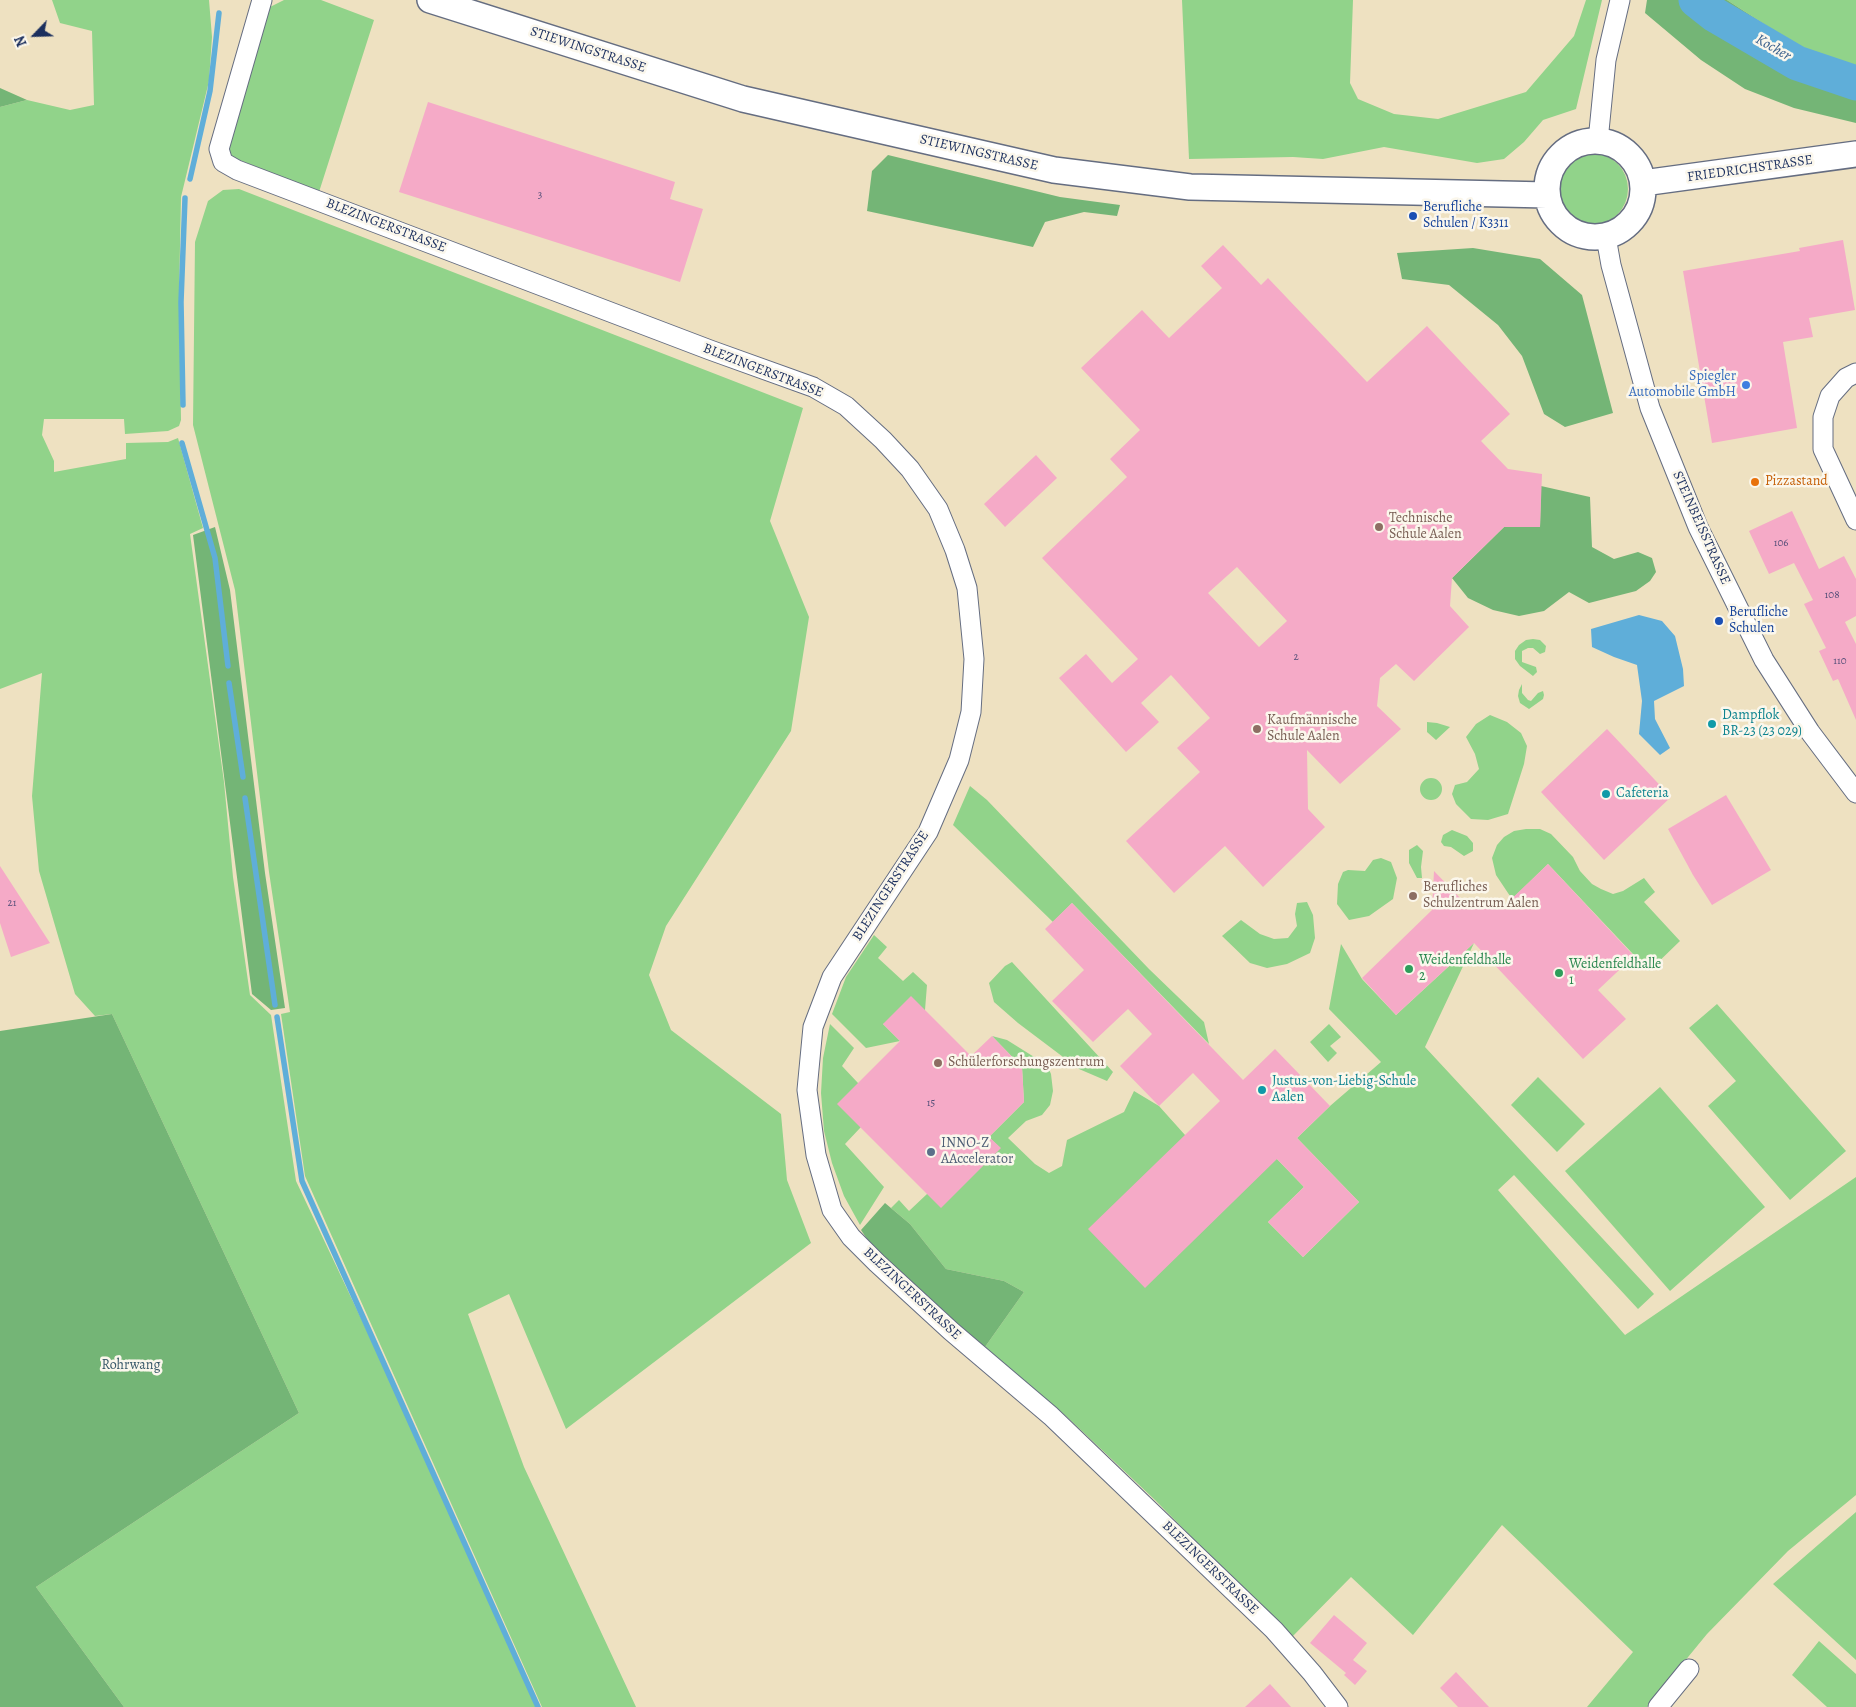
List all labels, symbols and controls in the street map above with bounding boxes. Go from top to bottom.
north arrow [10,10,60,60]
street label: STIEWINGSTRASSE [528,23,648,77]
water label: Kocher [1752,31,1794,65]
text: N [10,33,32,50]
street label: STIEWINGSTRASSE [918,131,1040,175]
street label: FRIEDRICHSTRASSE [1686,152,1814,186]
house number: 3 [538,188,542,202]
street label: BLEZINGERSTRASSE [323,195,449,257]
place label: Berufliche Schulen / K3311 [1423,200,1509,232]
marker: Berufliche Schulen / K3311 [1407,210,1419,222]
street label: BLEZINGERSTRASSE [700,340,826,402]
place label: Spiegler Automobile GmbH [1629,369,1736,402]
marker: Spiegler Automobile GmbH [1740,379,1752,391]
street label: STEINBEISSTRASSE [1668,469,1734,587]
place label: Pizzastand [1765,474,1828,490]
marker: Pizzastand [1749,476,1761,488]
place label: Technische Schule Aalen [1389,511,1462,544]
marker: Technische Schule Aalen [1373,521,1385,533]
house number: 106 [1774,536,1788,550]
house number: 108 [1825,588,1839,602]
place label: Berufliche Schulen [1729,605,1788,638]
marker: Berufliche Schulen [1713,615,1725,627]
house number: 2 [1293,650,1299,664]
house number: 110 [1833,654,1847,668]
place label: Dampflok BR-23 (23 029) [1722,708,1802,740]
place label: Kaufmännische Schule Aalen [1267,713,1357,746]
marker: Dampflok BR-23 (23 029) [1706,718,1718,730]
marker: Kaufmännische Schule Aalen [1251,723,1263,735]
place label: Cafeteria [1616,786,1669,802]
marker: Cafeteria [1600,788,1612,800]
street label: BLEZINGERSTRASSE [849,828,933,944]
place label: Berufliches Schulzentrum Aalen [1423,880,1539,912]
marker: Berufliches Schulzentrum Aalen [1407,890,1419,902]
house number: 21 [8,896,16,910]
place label: Weidenfeldhalle 2 [1419,953,1511,986]
place label: Weidenfeldhalle 1 [1569,957,1661,990]
marker: Weidenfeldhalle 2 [1403,963,1415,975]
marker: Weidenfeldhalle 1 [1553,967,1565,979]
place label: Schülerforschungszentrum [948,1055,1104,1071]
marker: Schülerforschungszentrum [932,1057,944,1069]
place label: Justus-von-Liebig-Schule Aalen [1272,1074,1416,1106]
marker: Justus-von-Liebig-Schule Aalen [1256,1084,1268,1096]
house number: 15 [927,1096,935,1110]
place label: INNO-Z AAccelerator [941,1136,1013,1168]
marker: INNO-Z AAccelerator [925,1146,937,1158]
street label: BLEZINGERSTRASSE [860,1244,964,1344]
park label: Rohrwang [101,1358,161,1374]
street label: BLEZINGERSTRASSE [1158,1518,1262,1618]

